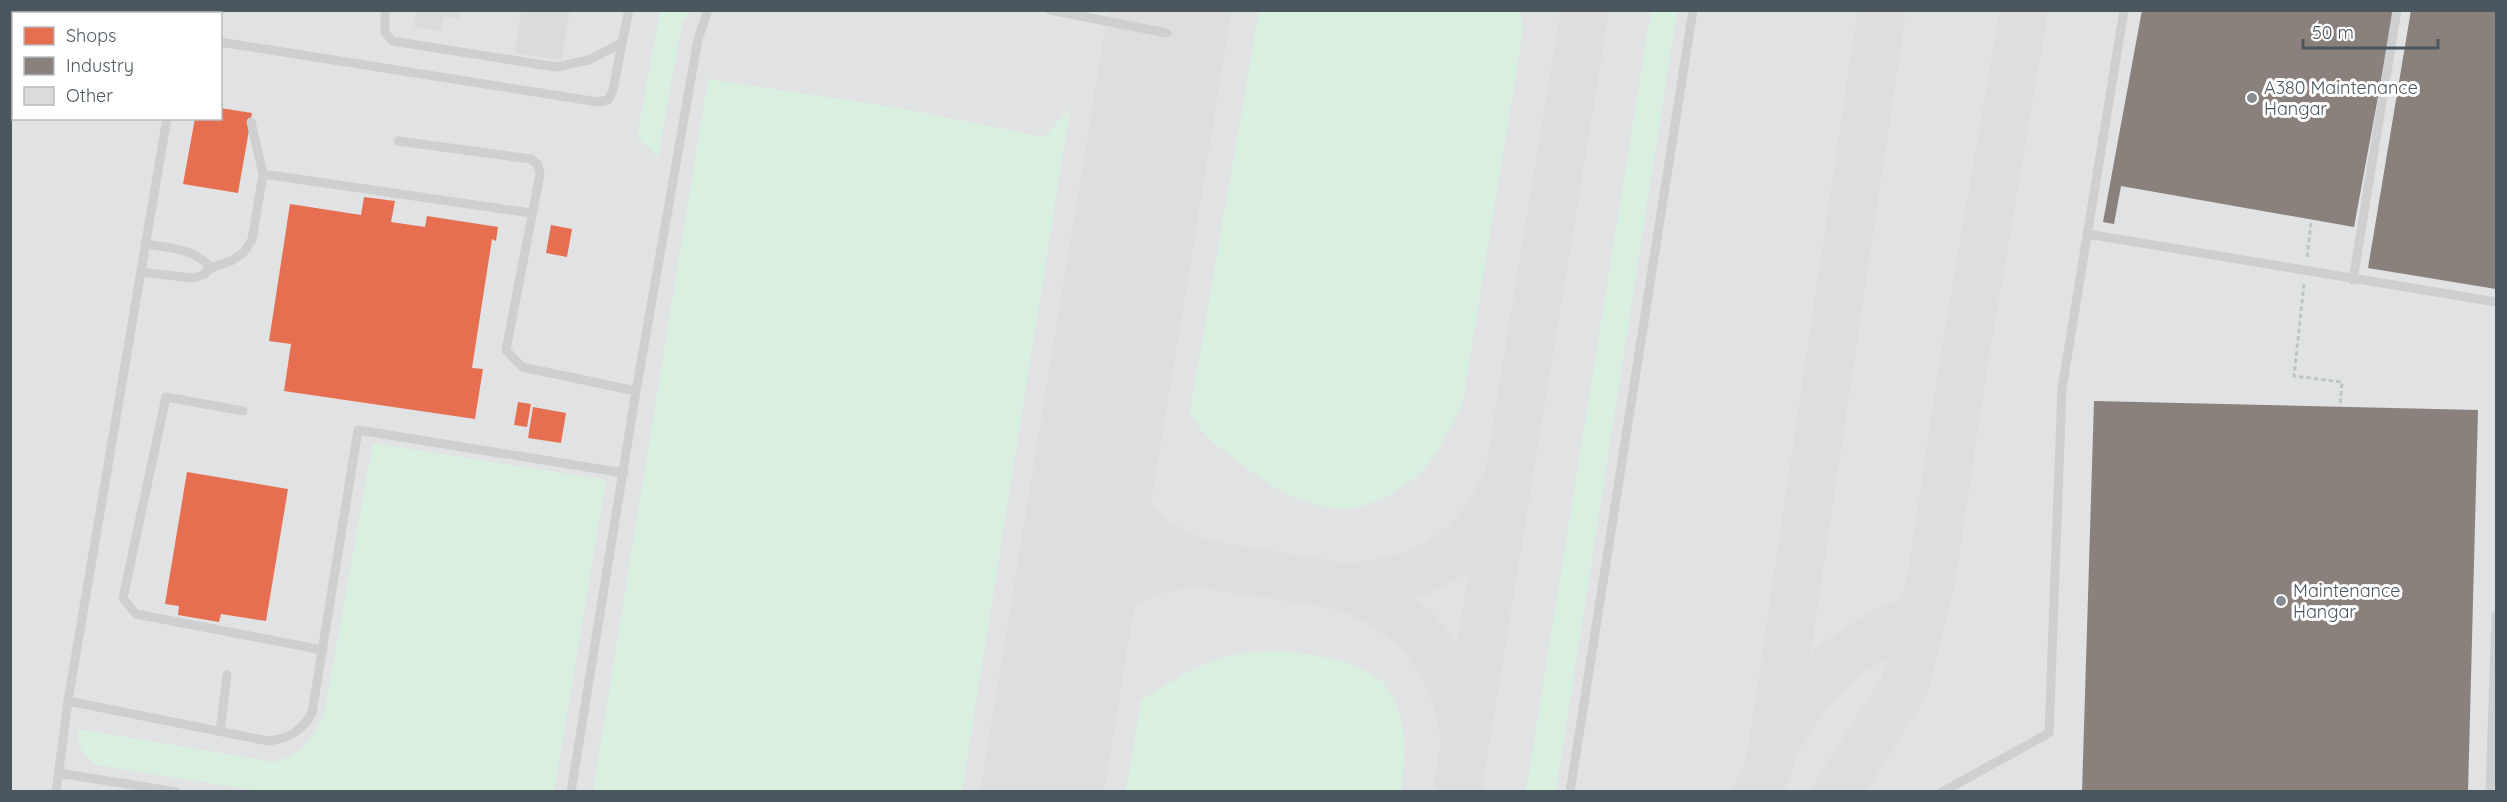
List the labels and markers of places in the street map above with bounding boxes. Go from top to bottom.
place label: A380 Maintenance Hangar [2264,76,2418,120]
marker: A380 Maintenance Hangar [2245,91,2259,105]
place label: Maintenance Hangar [2293,579,2400,623]
marker: Maintenance Hangar [2274,594,2288,608]

